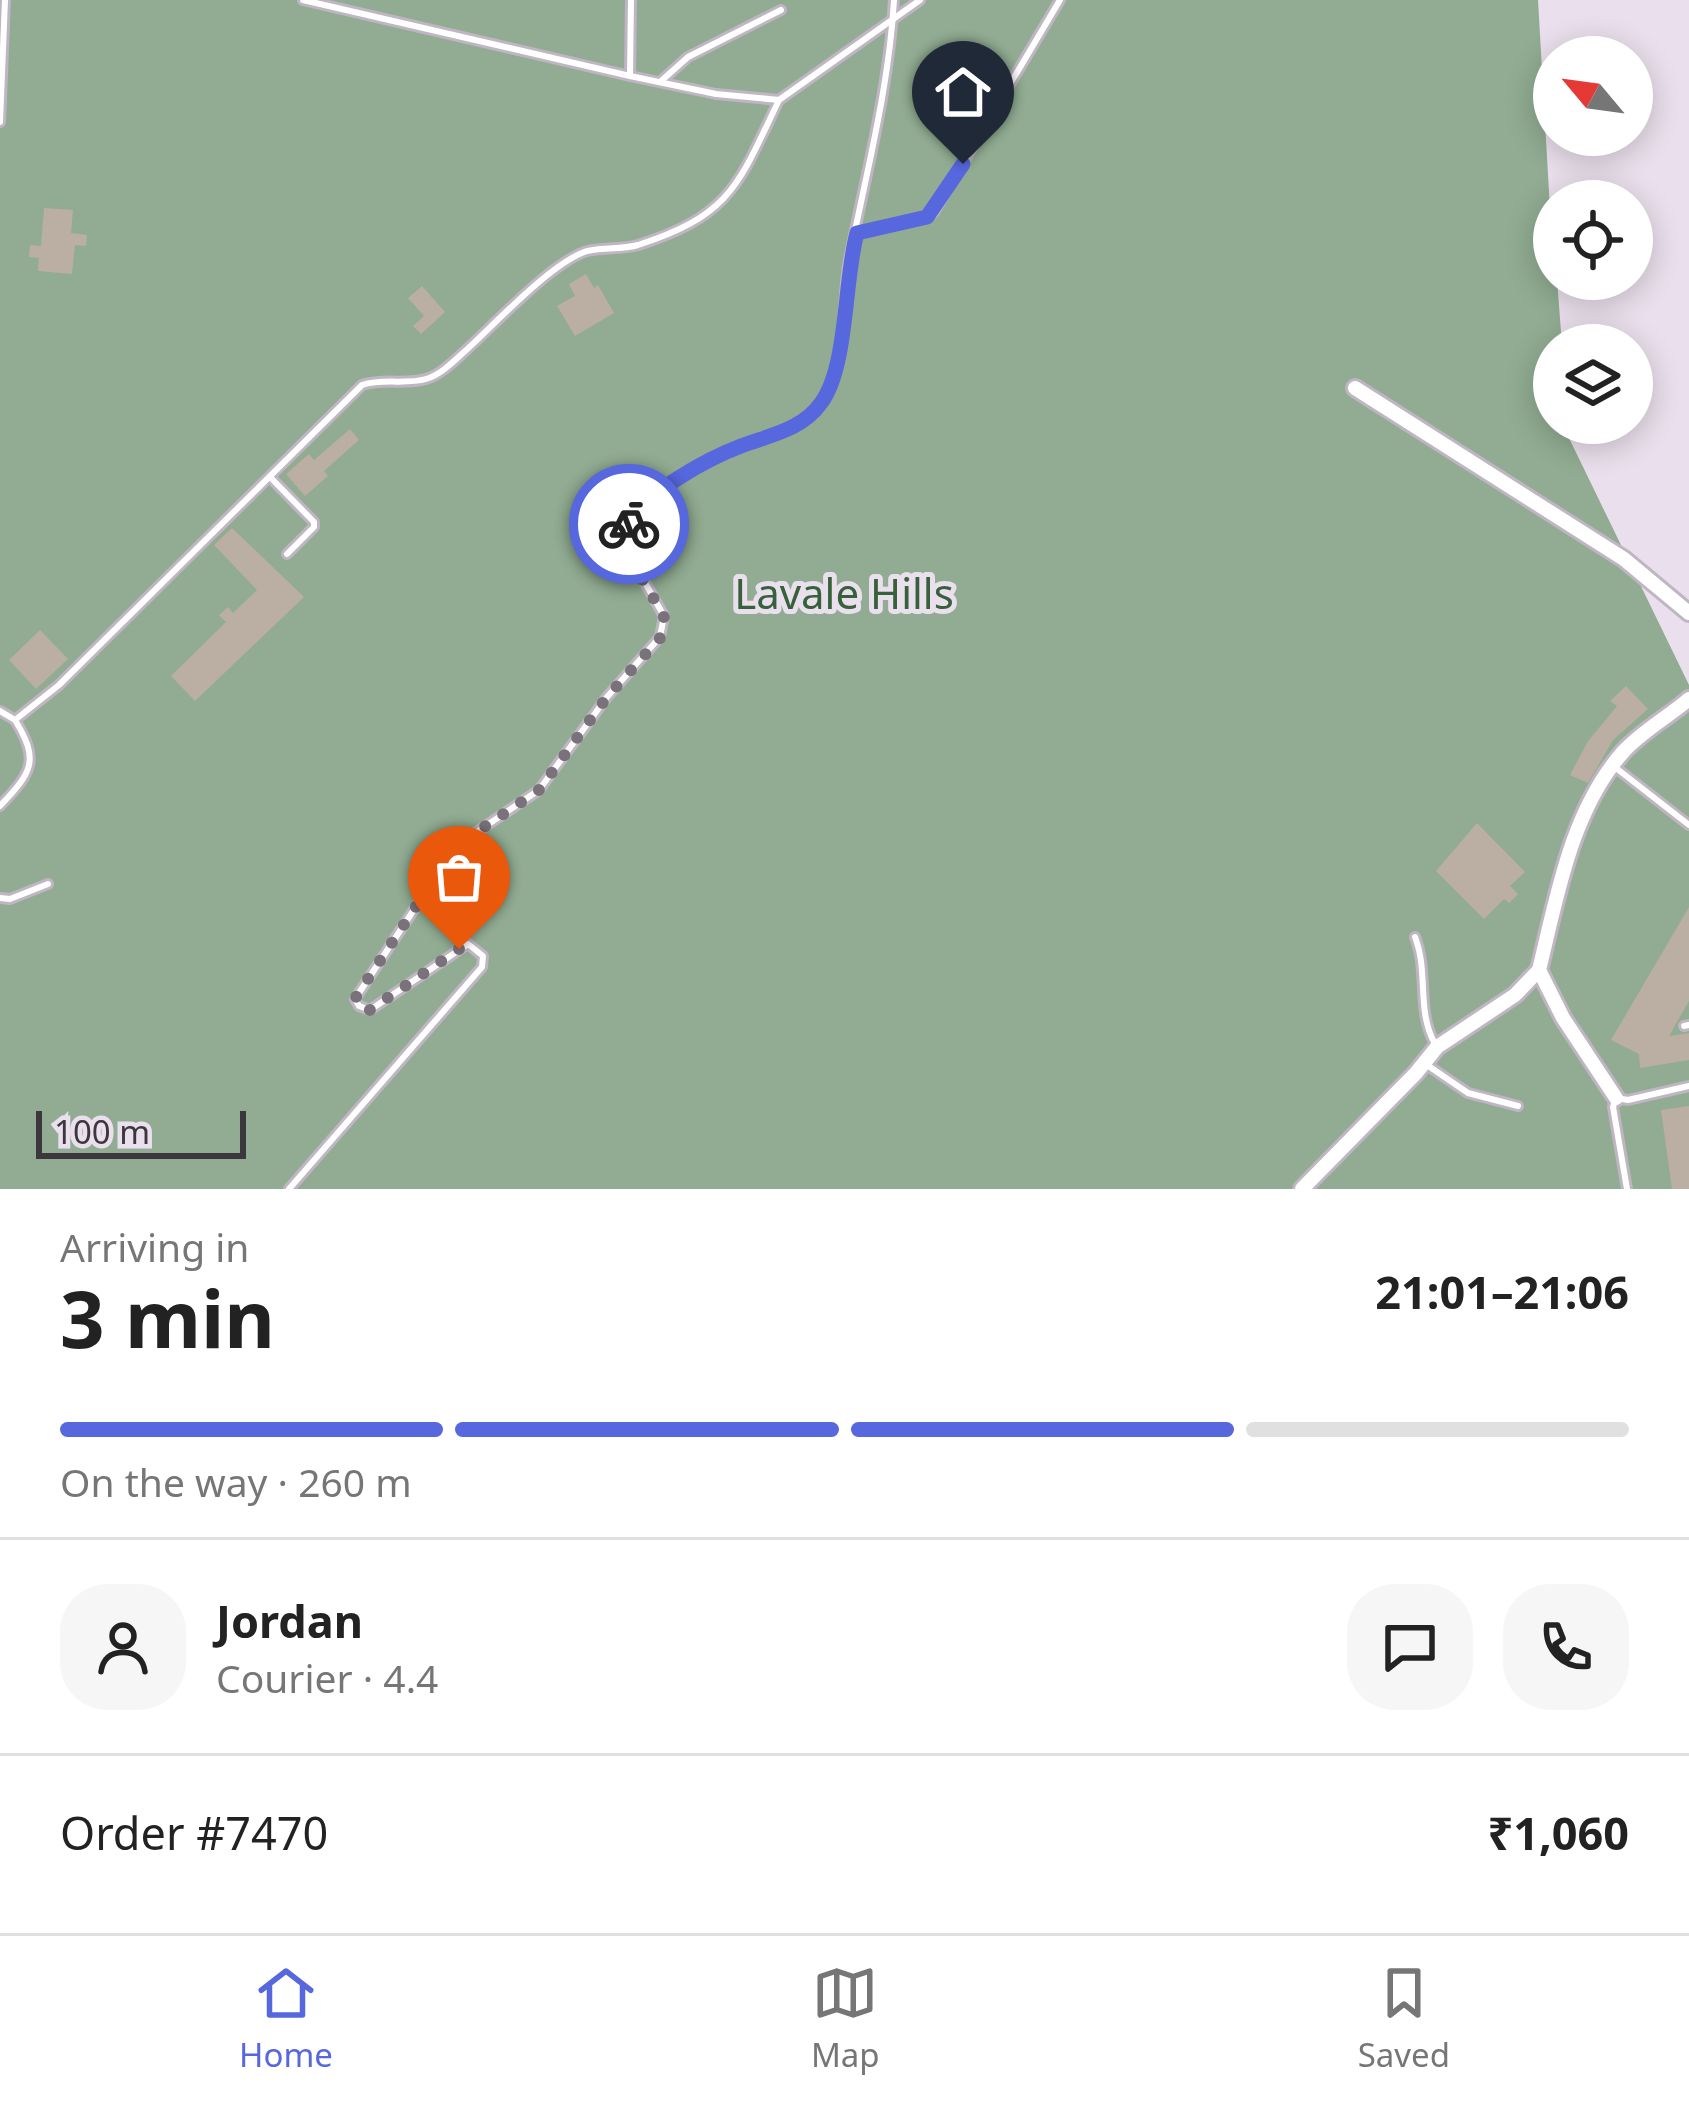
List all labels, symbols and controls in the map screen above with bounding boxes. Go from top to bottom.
north arrow [1533,36,1653,156]
map controls [1533,36,1653,444]
pin [912,41,1014,164]
icon: home [930,59,996,125]
button: locate [1533,180,1653,300]
button: layers [1533,324,1653,444]
courier [569,464,689,584]
icon: bike [596,491,662,557]
park label: Lavale Hills [734,564,954,621]
pin [408,826,510,949]
icon: bag [426,844,492,910]
scale bar [36,1105,246,1158]
text: 100 m [54,1109,150,1154]
text: Arriving in [60,1220,249,1273]
text: 21:01–21:06 [1375,1261,1629,1322]
text: 3 min [60,1265,275,1371]
text: On the way · 260 m [60,1455,412,1508]
button: person [60,1584,186,1710]
button: chat [1347,1584,1473,1710]
button: phone [1503,1584,1629,1710]
text: Jordan [216,1590,363,1651]
text: Courier · 4.4 [216,1651,438,1704]
text: Order #7470 [60,1802,328,1863]
text: ₹1,060 [1487,1802,1629,1863]
tab: Home [239,1960,333,2077]
tab: Map [811,1960,880,2077]
tab: Saved [1358,1960,1450,2077]

